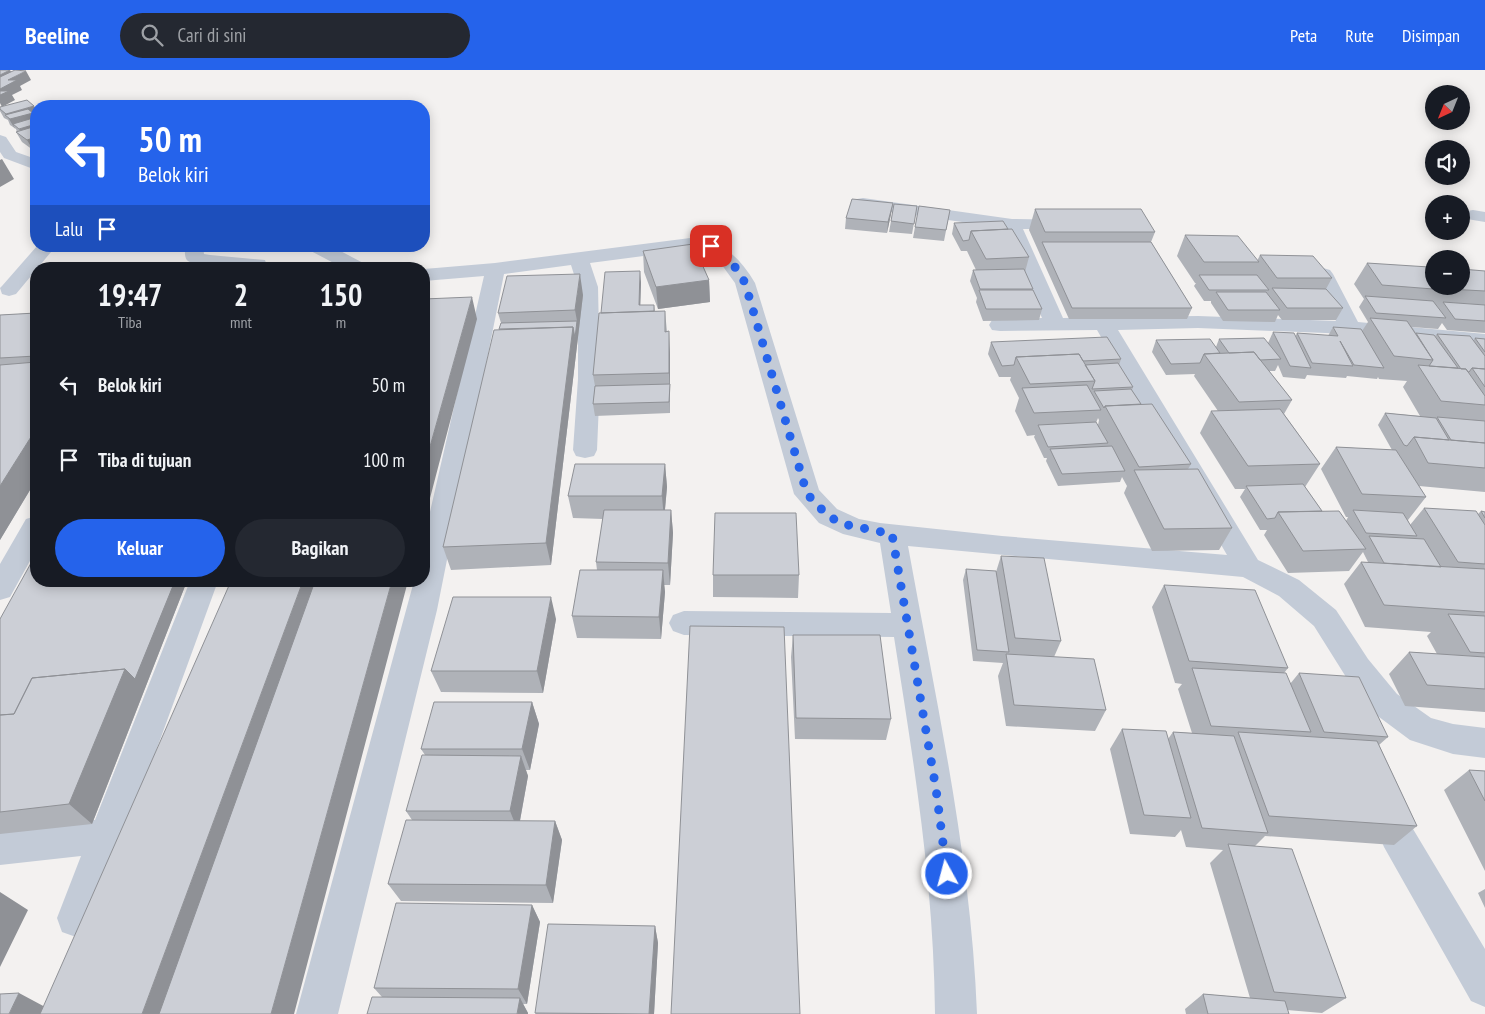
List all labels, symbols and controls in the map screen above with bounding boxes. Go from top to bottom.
search box [120,13,470,58]
text: Beeline [25,20,90,51]
icon: search [138,21,166,49]
text: Cari di sini [178,23,246,47]
text: Peta [1290,24,1317,47]
text: Rute [1345,24,1374,47]
text: Disimpan [1402,24,1460,47]
north arrow [1425,85,1470,130]
map controls [1425,85,1470,295]
text: 50 m [138,116,202,162]
icon: left [55,120,120,185]
button: sound [1425,140,1470,185]
text: Belok kiri [138,160,209,188]
button: + [1425,195,1470,240]
icon: arrive [93,215,121,243]
text: Lalu [55,217,83,241]
pin [690,225,732,267]
icon: arrive [697,232,725,260]
button: − [1425,250,1470,295]
text: 19:47 [98,275,162,314]
text: 2 [234,275,248,314]
text: 150 [319,275,362,314]
text: Tiba [118,312,142,332]
text: mnt [230,312,252,332]
text: m [336,312,346,332]
icon: left [55,371,83,399]
text: Belok kiri [98,373,162,397]
text: 50 m [372,373,405,397]
icon: arrive [55,446,83,474]
text: Tiba di tujuan [98,448,191,472]
text: 100 m [363,448,405,472]
button: Keluar [55,519,225,577]
button: Bagikan [235,519,405,577]
position arrow [920,847,972,899]

